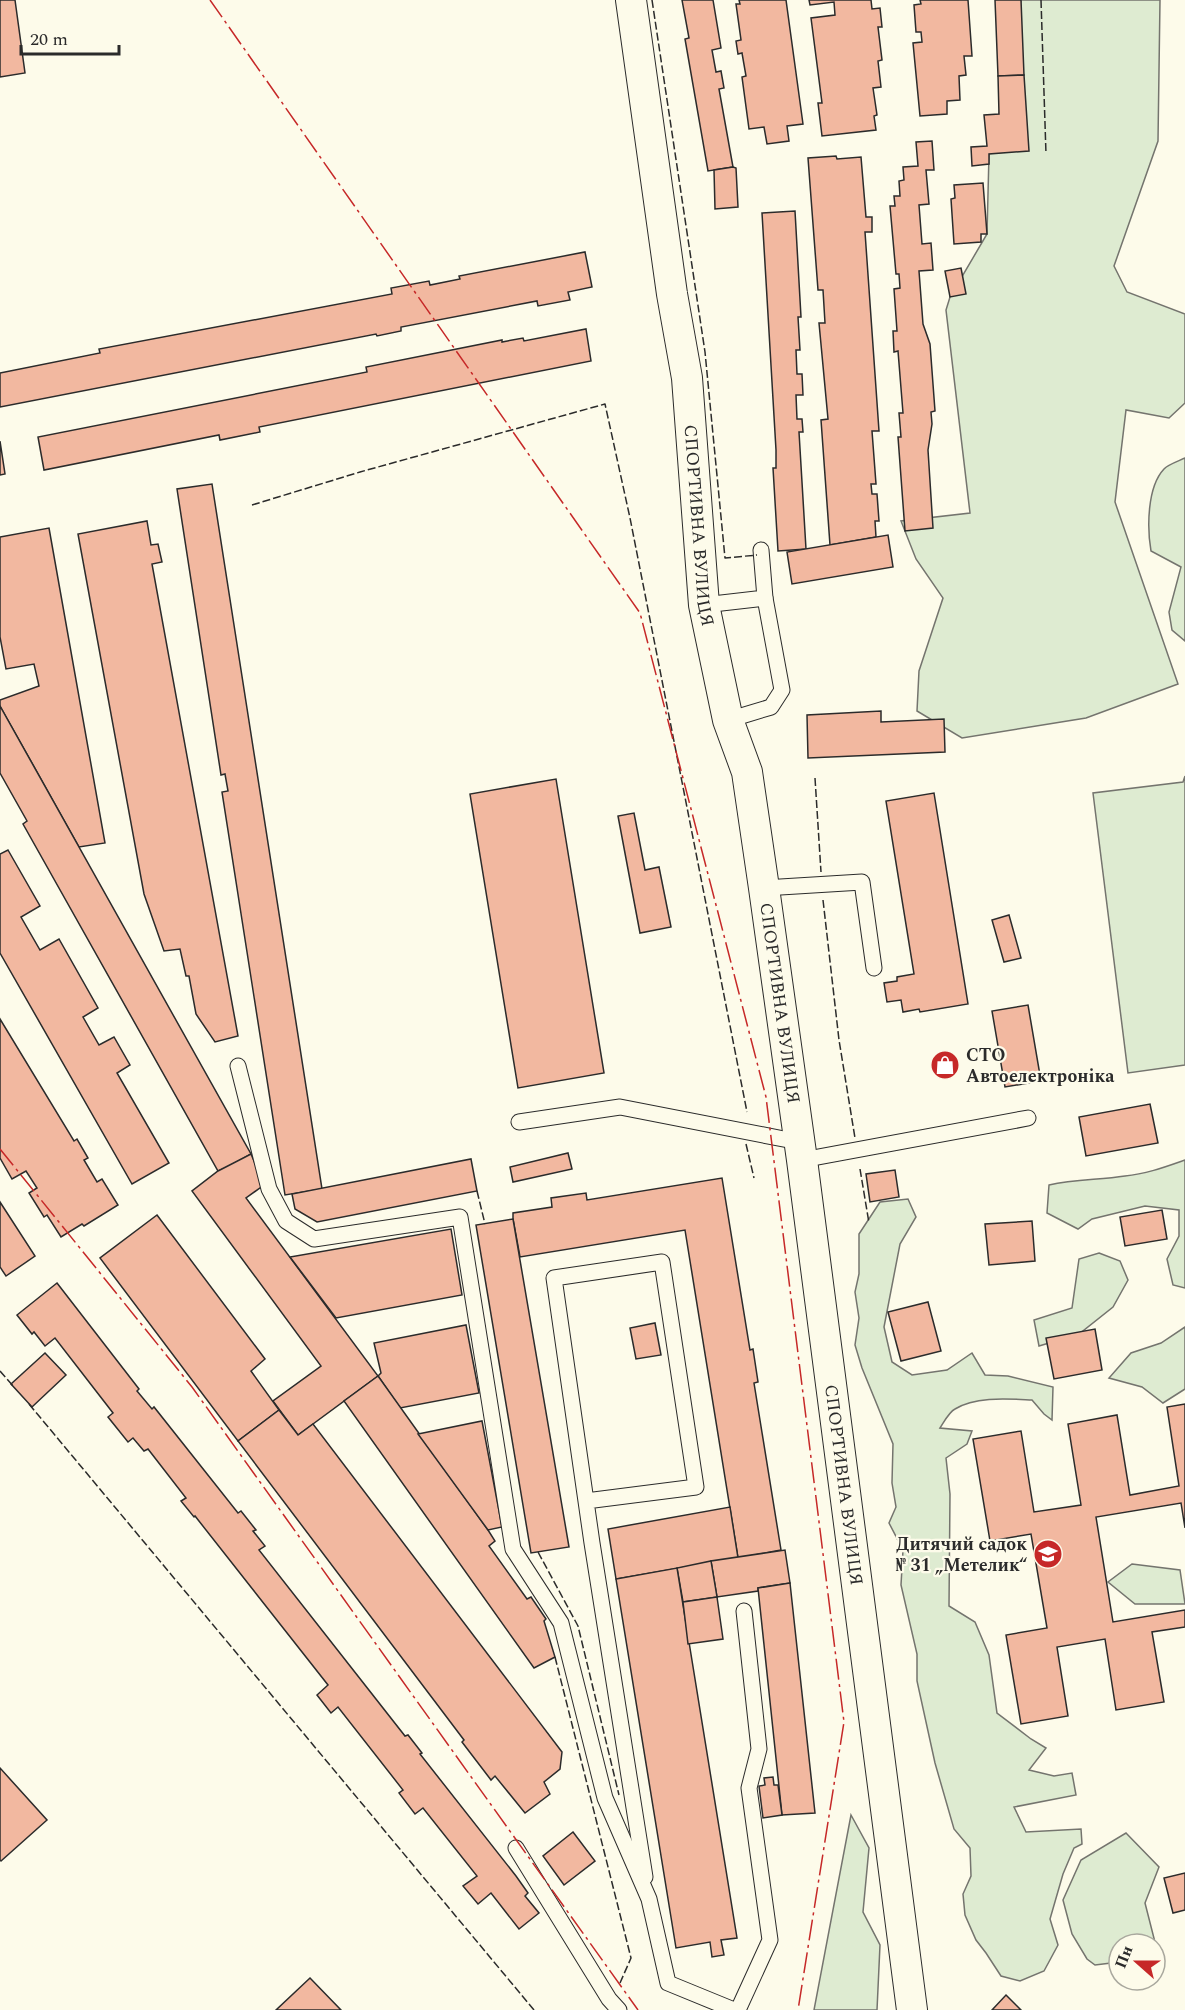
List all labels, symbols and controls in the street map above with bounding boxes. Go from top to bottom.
scale bar [21,18,118,56]
text: 20 m [30,26,68,53]
street label: СПОРТИВНА ВУЛИЦЯ [677,423,721,629]
street label: СПОРТИВНА ВУЛИЦЯ [752,901,807,1105]
place label: СТО Автоелектроніка [966,1042,1115,1090]
shop icon: СТО Автоелектроніка [929,1049,961,1081]
street label: СПОРТИВНА ВУЛИЦЯ [817,1383,870,1587]
place label: Дитячий садок № 31 „Метелик“ [896,1531,1027,1579]
school or university icon: Дитячий садок № 31 „Метелик“ [1032,1538,1064,1570]
north arrow [1107,1932,1167,1992]
text: Пн [1109,1942,1139,1972]

